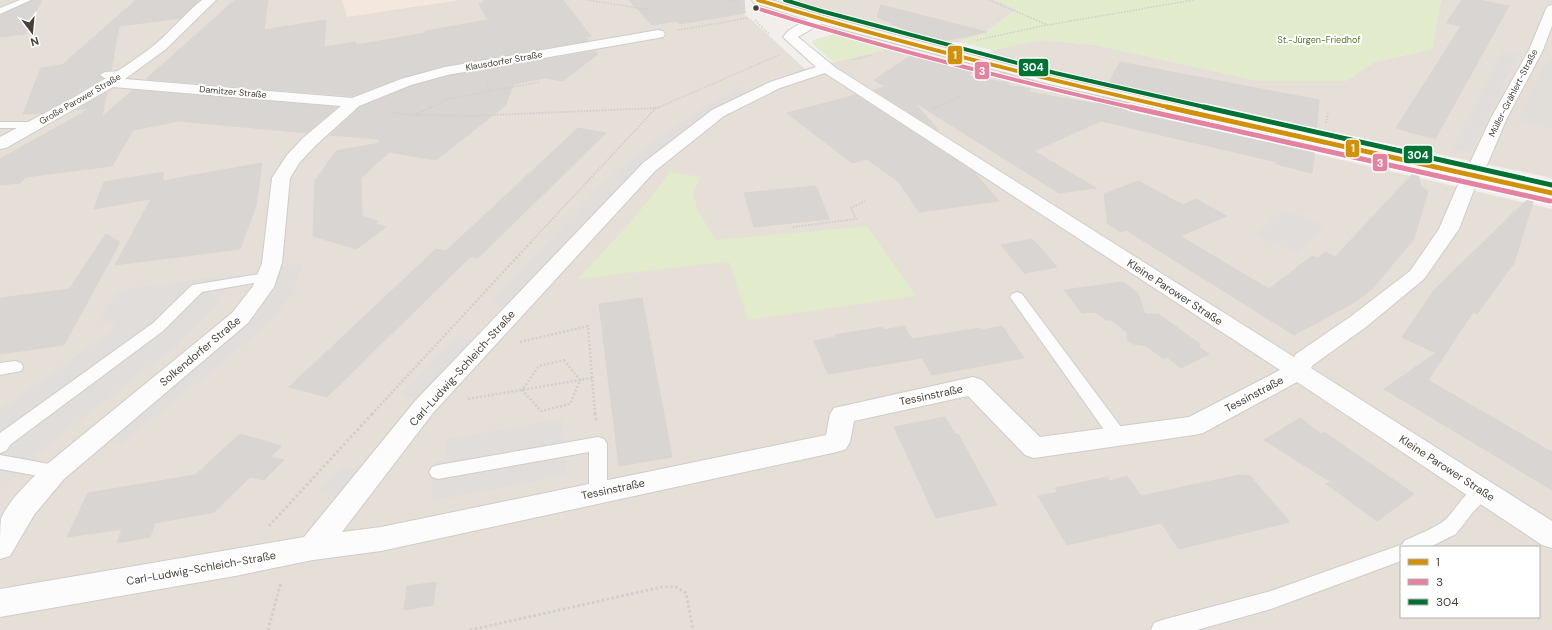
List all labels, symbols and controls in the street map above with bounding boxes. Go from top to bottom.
unlabelled marker [751,3,761,13]
north arrow [12,12,52,52]
text: N [29,34,41,49]
park label: St.-Jürgen-Friedhof [1278,34,1360,46]
line badge: 1 [947,45,963,65]
street label: Müller-Grählert-Straße [1486,47,1540,139]
street label: Klausdorfer Straße [465,48,543,74]
text: 1 [953,48,957,62]
line badge: 304 [1018,58,1049,77]
text: 304 [1022,60,1044,74]
line badge: 3 [974,61,990,80]
text: 3 [979,64,985,78]
street label: Große Parower Straße [37,71,123,127]
street label: Damitzer Straße [199,83,267,101]
line badge: 1 [1345,139,1360,158]
text: 1 [1351,141,1355,155]
line badge: 304 [1403,145,1433,164]
text: 304 [1407,148,1429,162]
line badge: 3 [1372,153,1388,172]
text: 3 [1377,156,1383,170]
street label: Kleine Parower Straße [1125,256,1225,328]
street label: Carl-Ludwig-Schleich-Straße [406,307,518,429]
street label: Solkendorfer Straße [157,313,243,389]
street label: Tessinstraße [1222,373,1286,415]
street label: Tessinstraße [898,381,964,409]
street label: Kleine Parower Straße [1397,432,1497,504]
street label: Tessinstraße [580,475,646,503]
legend [1400,546,1540,618]
street label: Carl-Ludwig-Schleich-Straße [125,548,277,588]
text: 1 [1436,554,1440,570]
text: 3 [1436,574,1443,590]
text: 304 [1436,594,1459,610]

